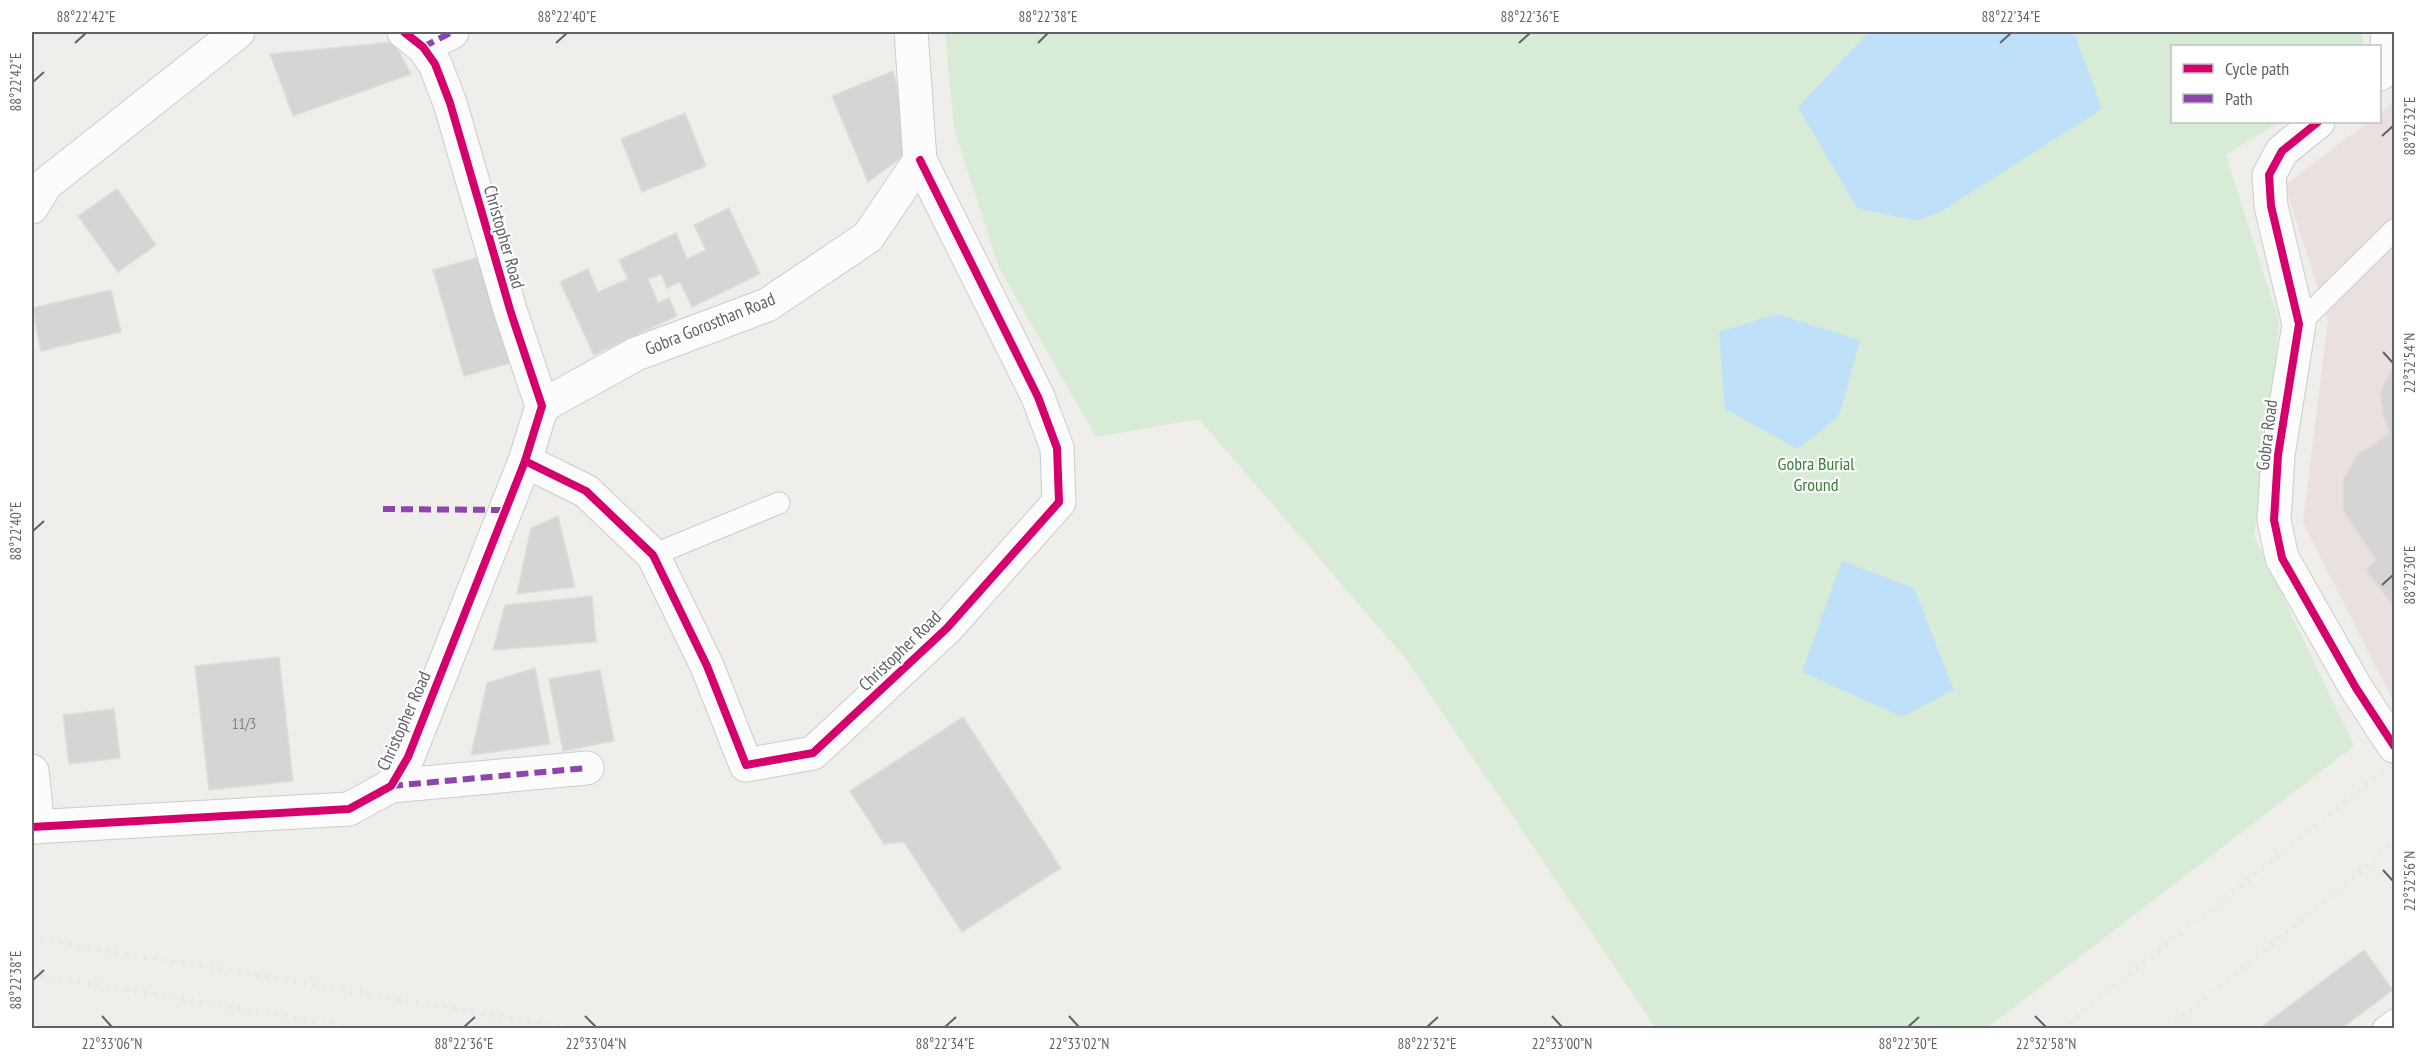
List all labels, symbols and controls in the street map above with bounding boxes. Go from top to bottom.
text: 88°22'42"E [56,7,116,26]
text: 88°22'40"E [537,7,597,26]
text: 88°22'38"E [1018,7,1078,26]
text: 88°22'36"E [1500,7,1560,26]
text: 88°22'34"E [1981,7,2041,26]
legend [2171,45,2381,123]
text: 88°22'42"E [6,52,25,112]
text: Cycle path [2225,57,2289,80]
text: Path [2225,87,2253,110]
text: 88°22'32"E [2400,96,2419,156]
street label: Christopher Road [479,183,530,291]
street label: Gobra Gorosthan Road [641,287,778,360]
text: 22°32'54"N [2400,333,2419,393]
street label: Gobra Road [2251,398,2282,472]
park label: Gobra Burial Ground [1778,452,1855,496]
text: 88°22'40"E [6,501,25,561]
text: 88°22'30"E [2400,545,2419,605]
street label: Christopher Road [853,605,946,696]
street label: Christopher Road [371,668,436,774]
house number: 11/3 [232,714,256,733]
text: 22°32'56"N [2400,851,2419,911]
text: 88°22'38"E [6,950,25,1010]
text: 22°33'06"N [82,1034,142,1053]
text: 88°22'36"E [434,1034,494,1053]
text: 22°33'04"N [566,1034,626,1053]
text: 88°22'34"E [915,1034,975,1053]
text: 22°33'02"N [1049,1034,1109,1053]
text: 88°22'32"E [1397,1034,1457,1053]
text: 22°33'00"N [1532,1034,1592,1053]
text: 88°22'30"E [1878,1034,1938,1053]
text: 22°32'58"N [2016,1034,2076,1053]

